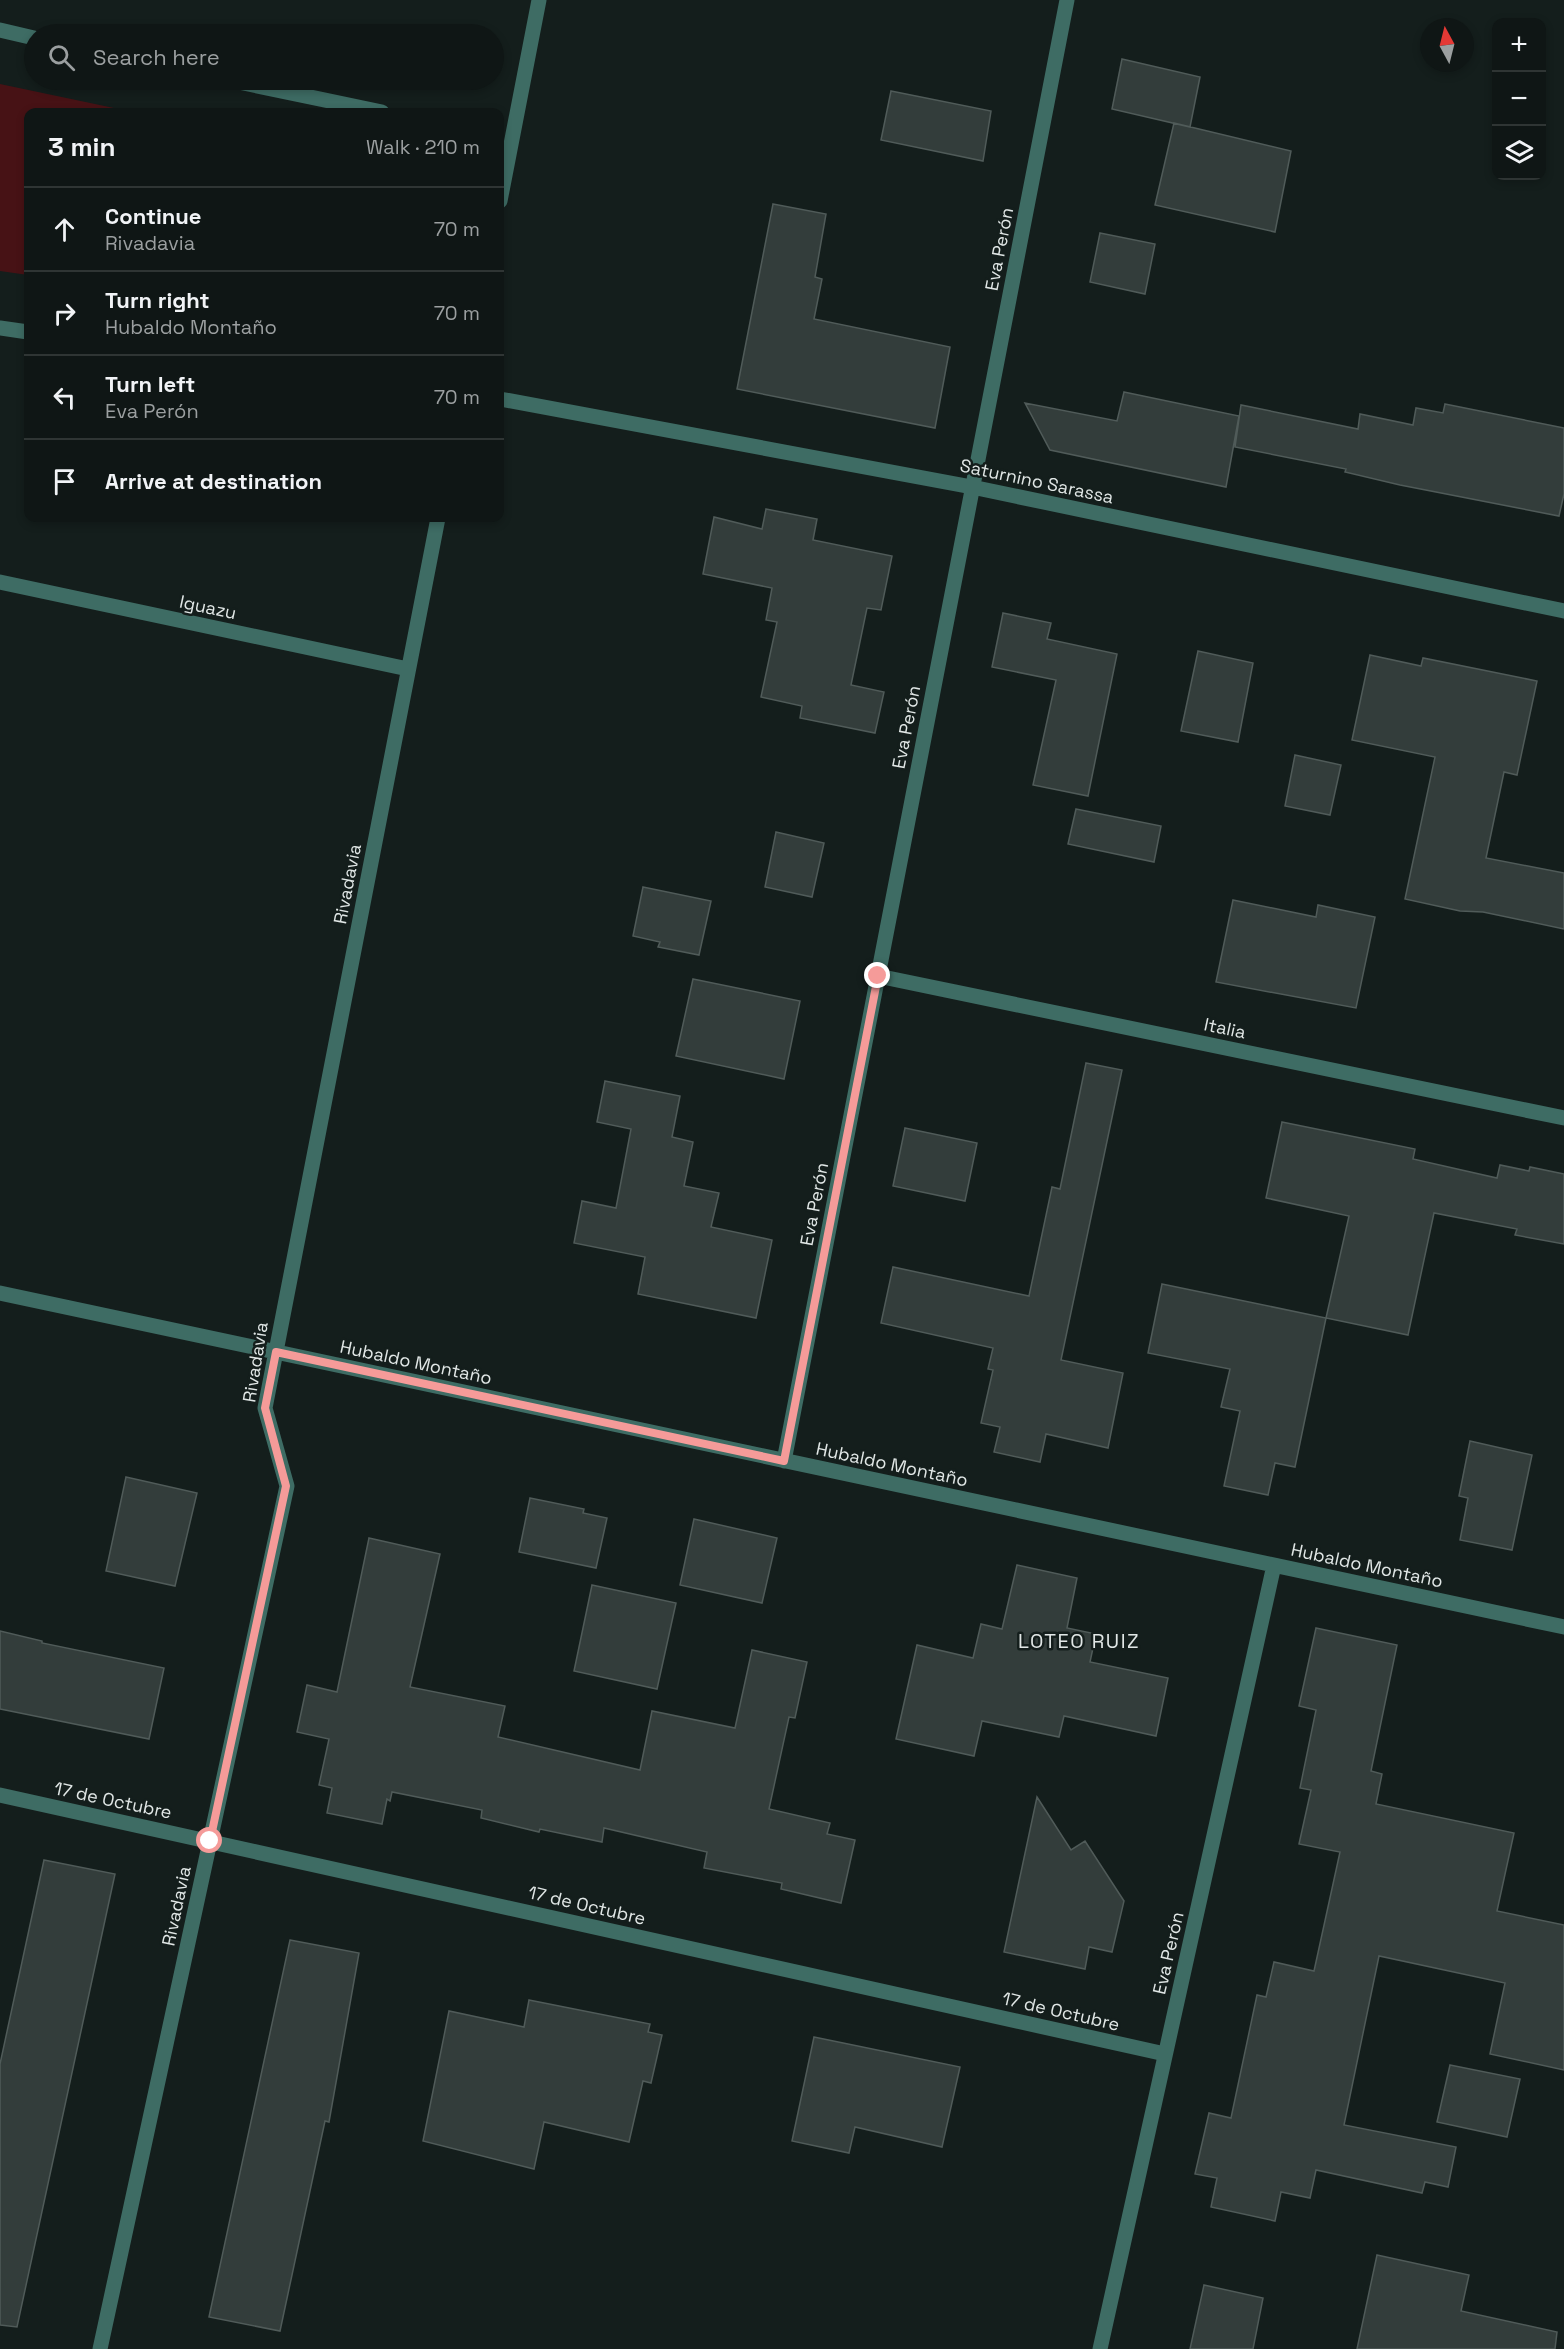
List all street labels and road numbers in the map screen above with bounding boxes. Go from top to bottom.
street label: Eva Perón [980,205,1018,293]
street label: Saturnino Sarassa [958,453,1116,509]
street label: Iguazu [177,590,239,624]
street label: Eva Perón [887,683,925,771]
street label: Rivadavia [328,842,366,926]
street label: Italia [1202,1012,1248,1044]
street label: Eva Perón [795,1160,833,1248]
street label: Rivadavia [237,1320,273,1404]
street label: Hubaldo Montaño [338,1335,494,1389]
street label: Hubaldo Montaño [814,1437,970,1491]
street label: Hubaldo Montaño [1289,1538,1445,1592]
street label: 17 de Octubre [52,1776,174,1824]
street label: Rivadavia [156,1864,196,1948]
street label: 17 de Octubre [526,1880,648,1930]
street label: Eva Perón [1147,1909,1189,1997]
street label: 17 de Octubre [1000,1986,1122,2036]

